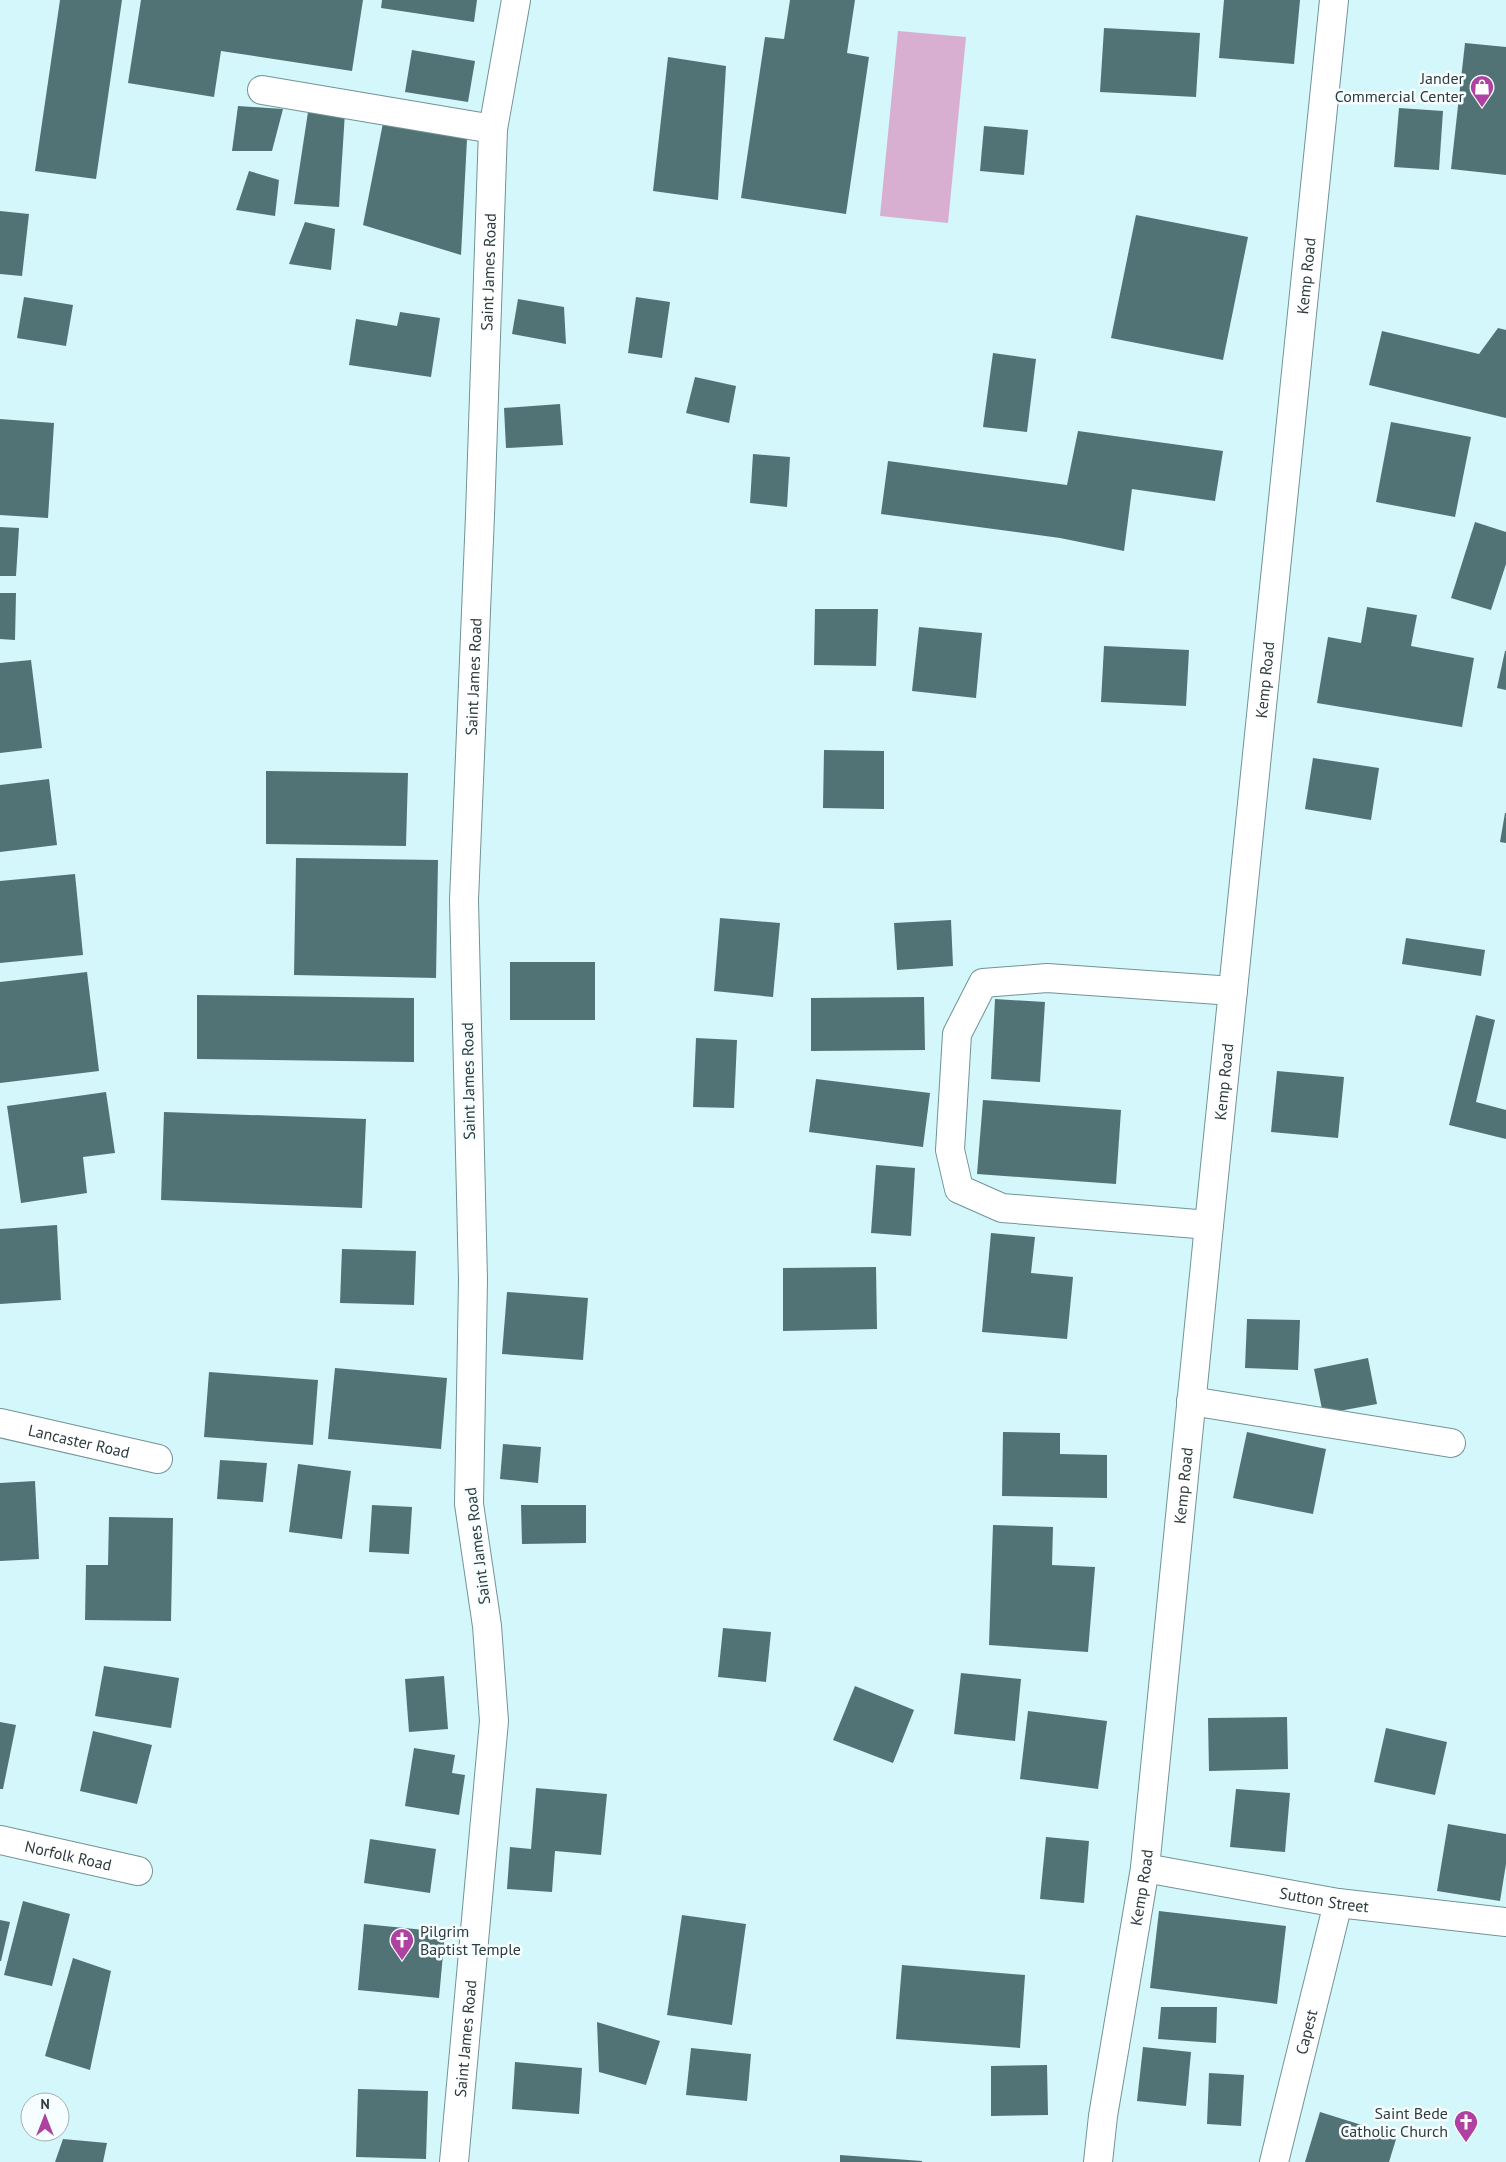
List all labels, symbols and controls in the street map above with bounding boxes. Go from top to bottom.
place label: Jander Commercial Center [1335,68,1465,106]
shop icon: Jander Commercial Center [1469,74,1495,108]
street label: Saint James Road [476,213,500,331]
street label: Kemp Road [1292,237,1320,315]
street label: Saint James Road [461,617,486,736]
street label: Kemp Road [1251,641,1278,719]
street label: Saint James Road [457,1022,479,1140]
street label: Kemp Road [1210,1042,1237,1121]
street label: Lancaster Road [26,1420,132,1462]
street label: Kemp Road [1169,1446,1197,1525]
street label: Saint James Road [460,1486,494,1606]
street label: Norfolk Road [23,1836,114,1875]
street label: Kemp Road [1125,1848,1157,1927]
street label: Sutton Street [1278,1883,1371,1916]
place label: Pilgrim Baptist Temple [420,1921,521,1959]
church icon: Pilgrim Baptist Temple [389,1927,415,1961]
street label: Saint James Road [450,1979,480,2098]
street label: Capest [1291,2007,1321,2057]
north arrow [20,2092,70,2142]
text: N [40,2095,50,2113]
place label: Saint Bede Catholic Church [1340,2103,1448,2141]
church icon: Saint Bede Catholic Church [1453,2109,1479,2143]

